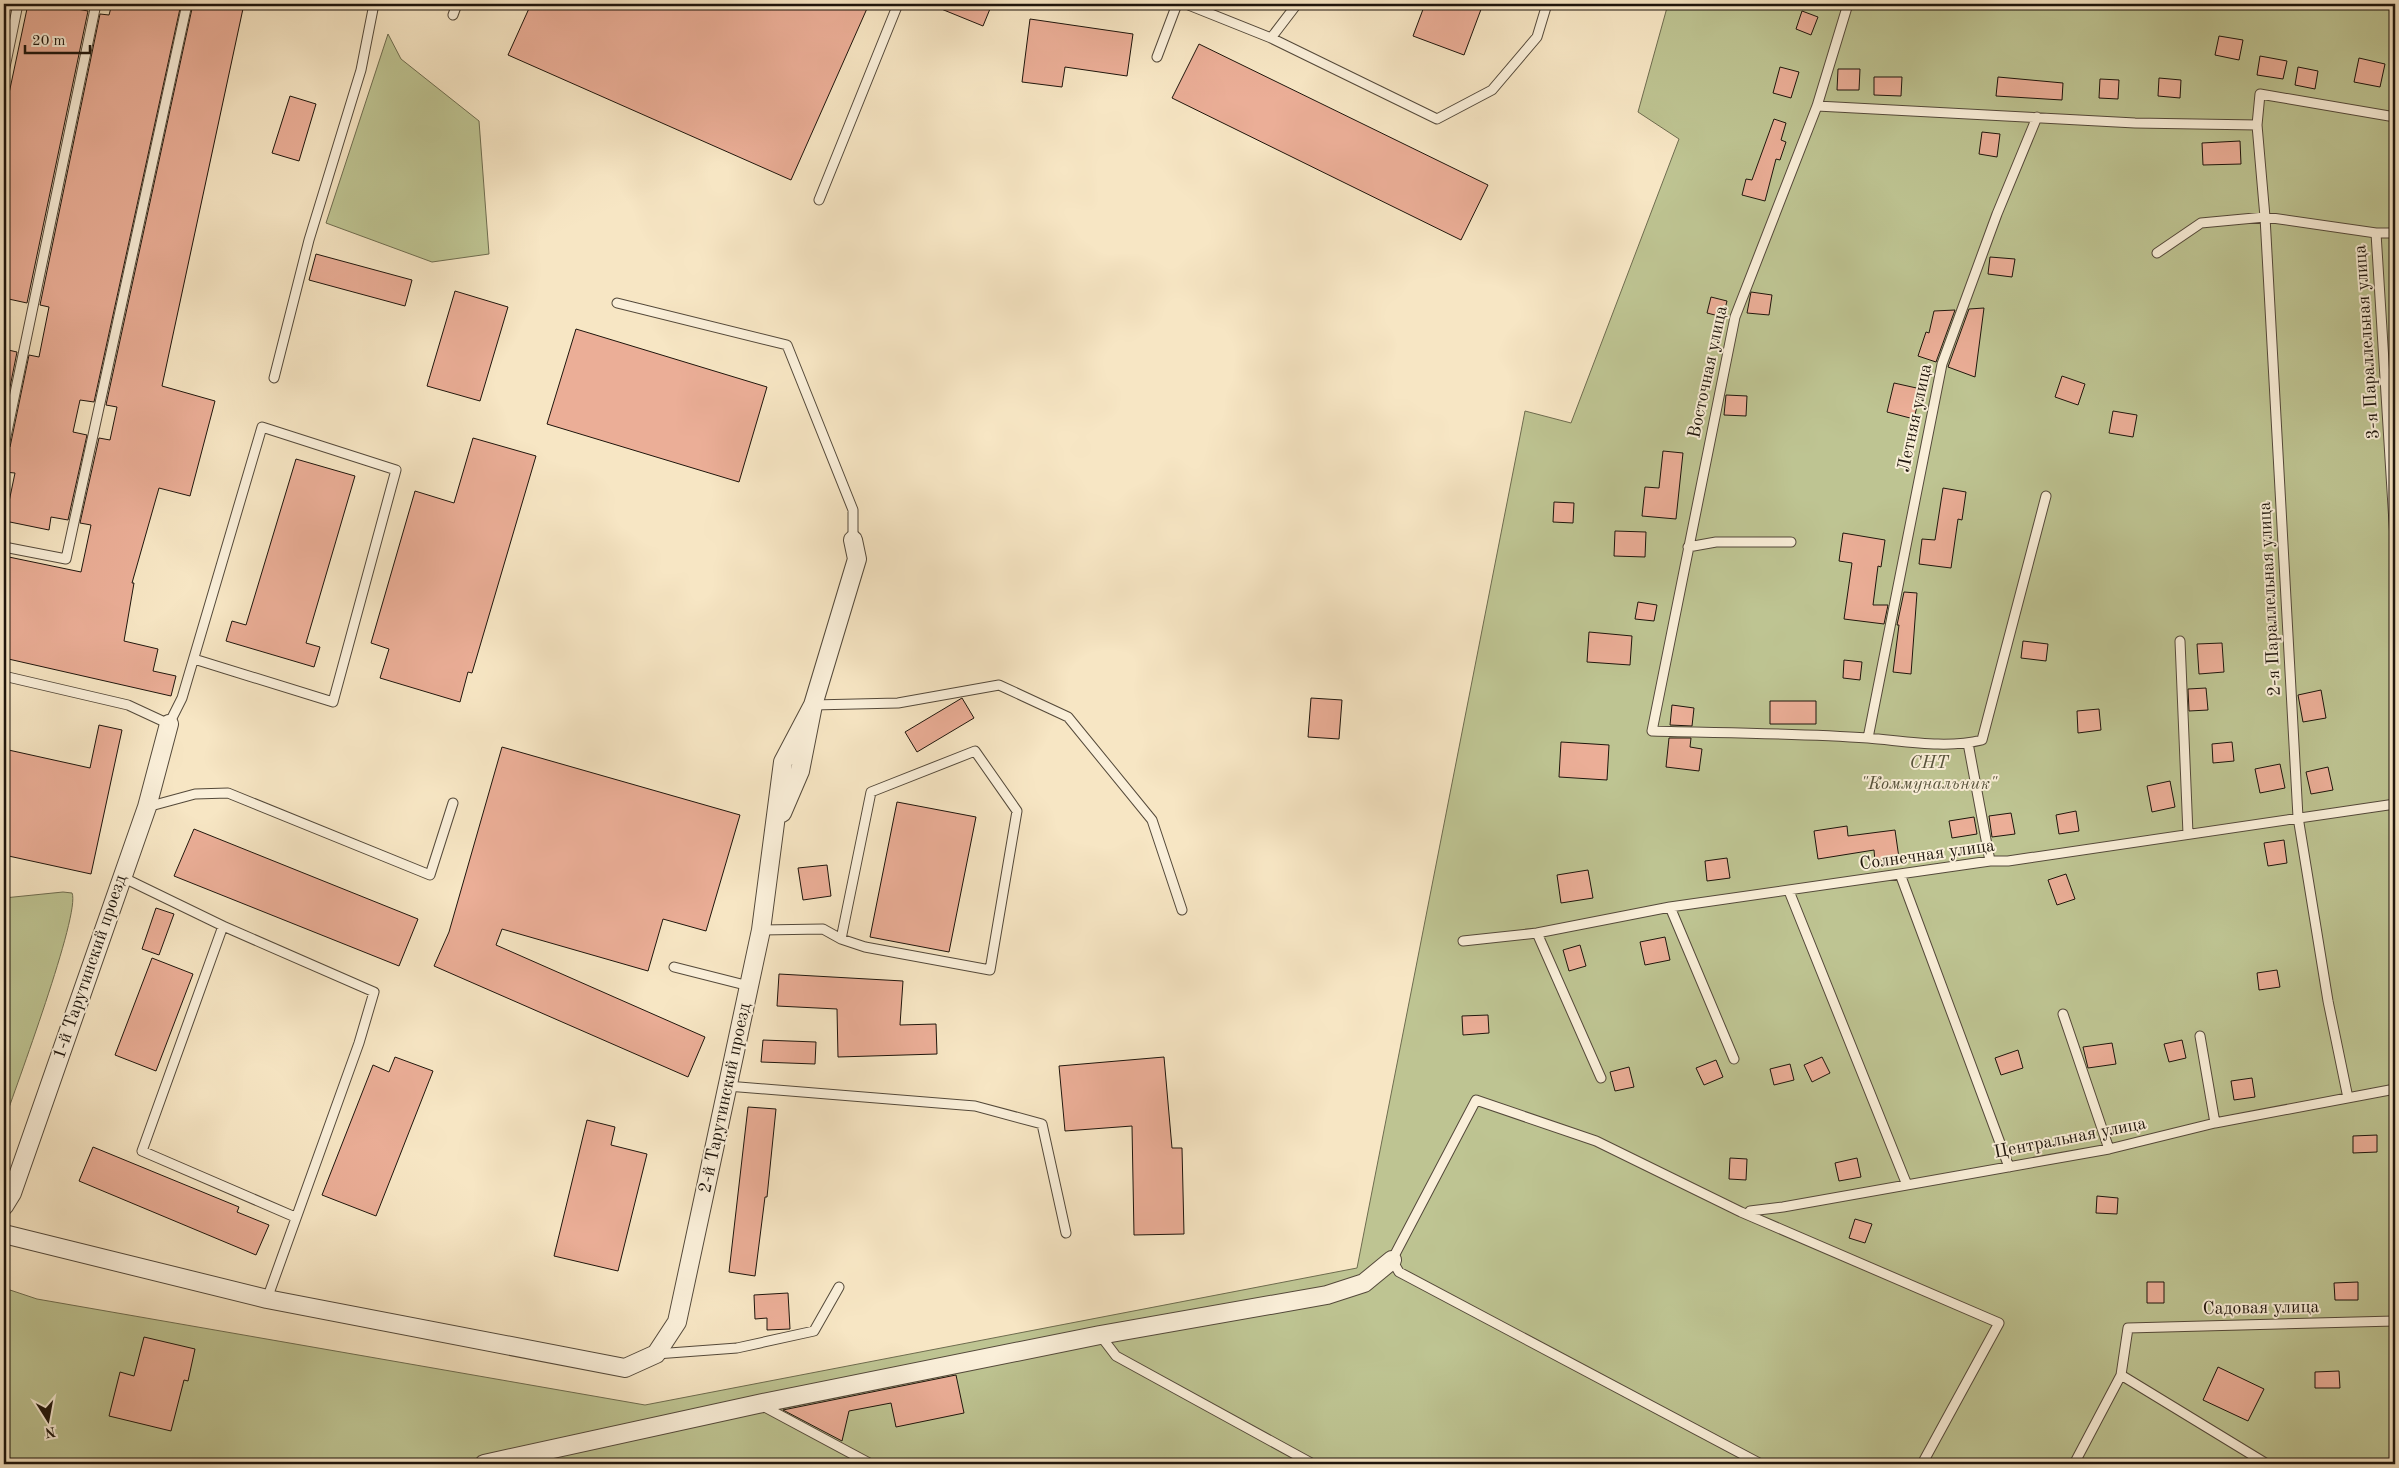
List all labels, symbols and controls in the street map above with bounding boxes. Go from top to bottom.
scale bar [25,22,90,54]
text: 20 m [32,34,66,49]
street label: 3-я Параллельная улица [2351,244,2383,440]
street label: Восточная улица [1685,304,1731,440]
street label: Летняя улица [1895,362,1935,474]
street label: 2-я Параллельная улица [2256,501,2284,697]
park label: СНТ "Коммунальник" [1861,754,1998,793]
street label: Солнечная улица [1858,837,1996,873]
street label: 1-й Тарутинский проезд [50,872,130,1061]
street label: 2-й Тарутинский проезд [696,1001,754,1194]
street label: Центральная улица [1992,1114,2148,1162]
street label: Садовая улица [2203,1298,2320,1318]
north arrow [22,1396,72,1446]
text: N [43,1424,57,1440]

